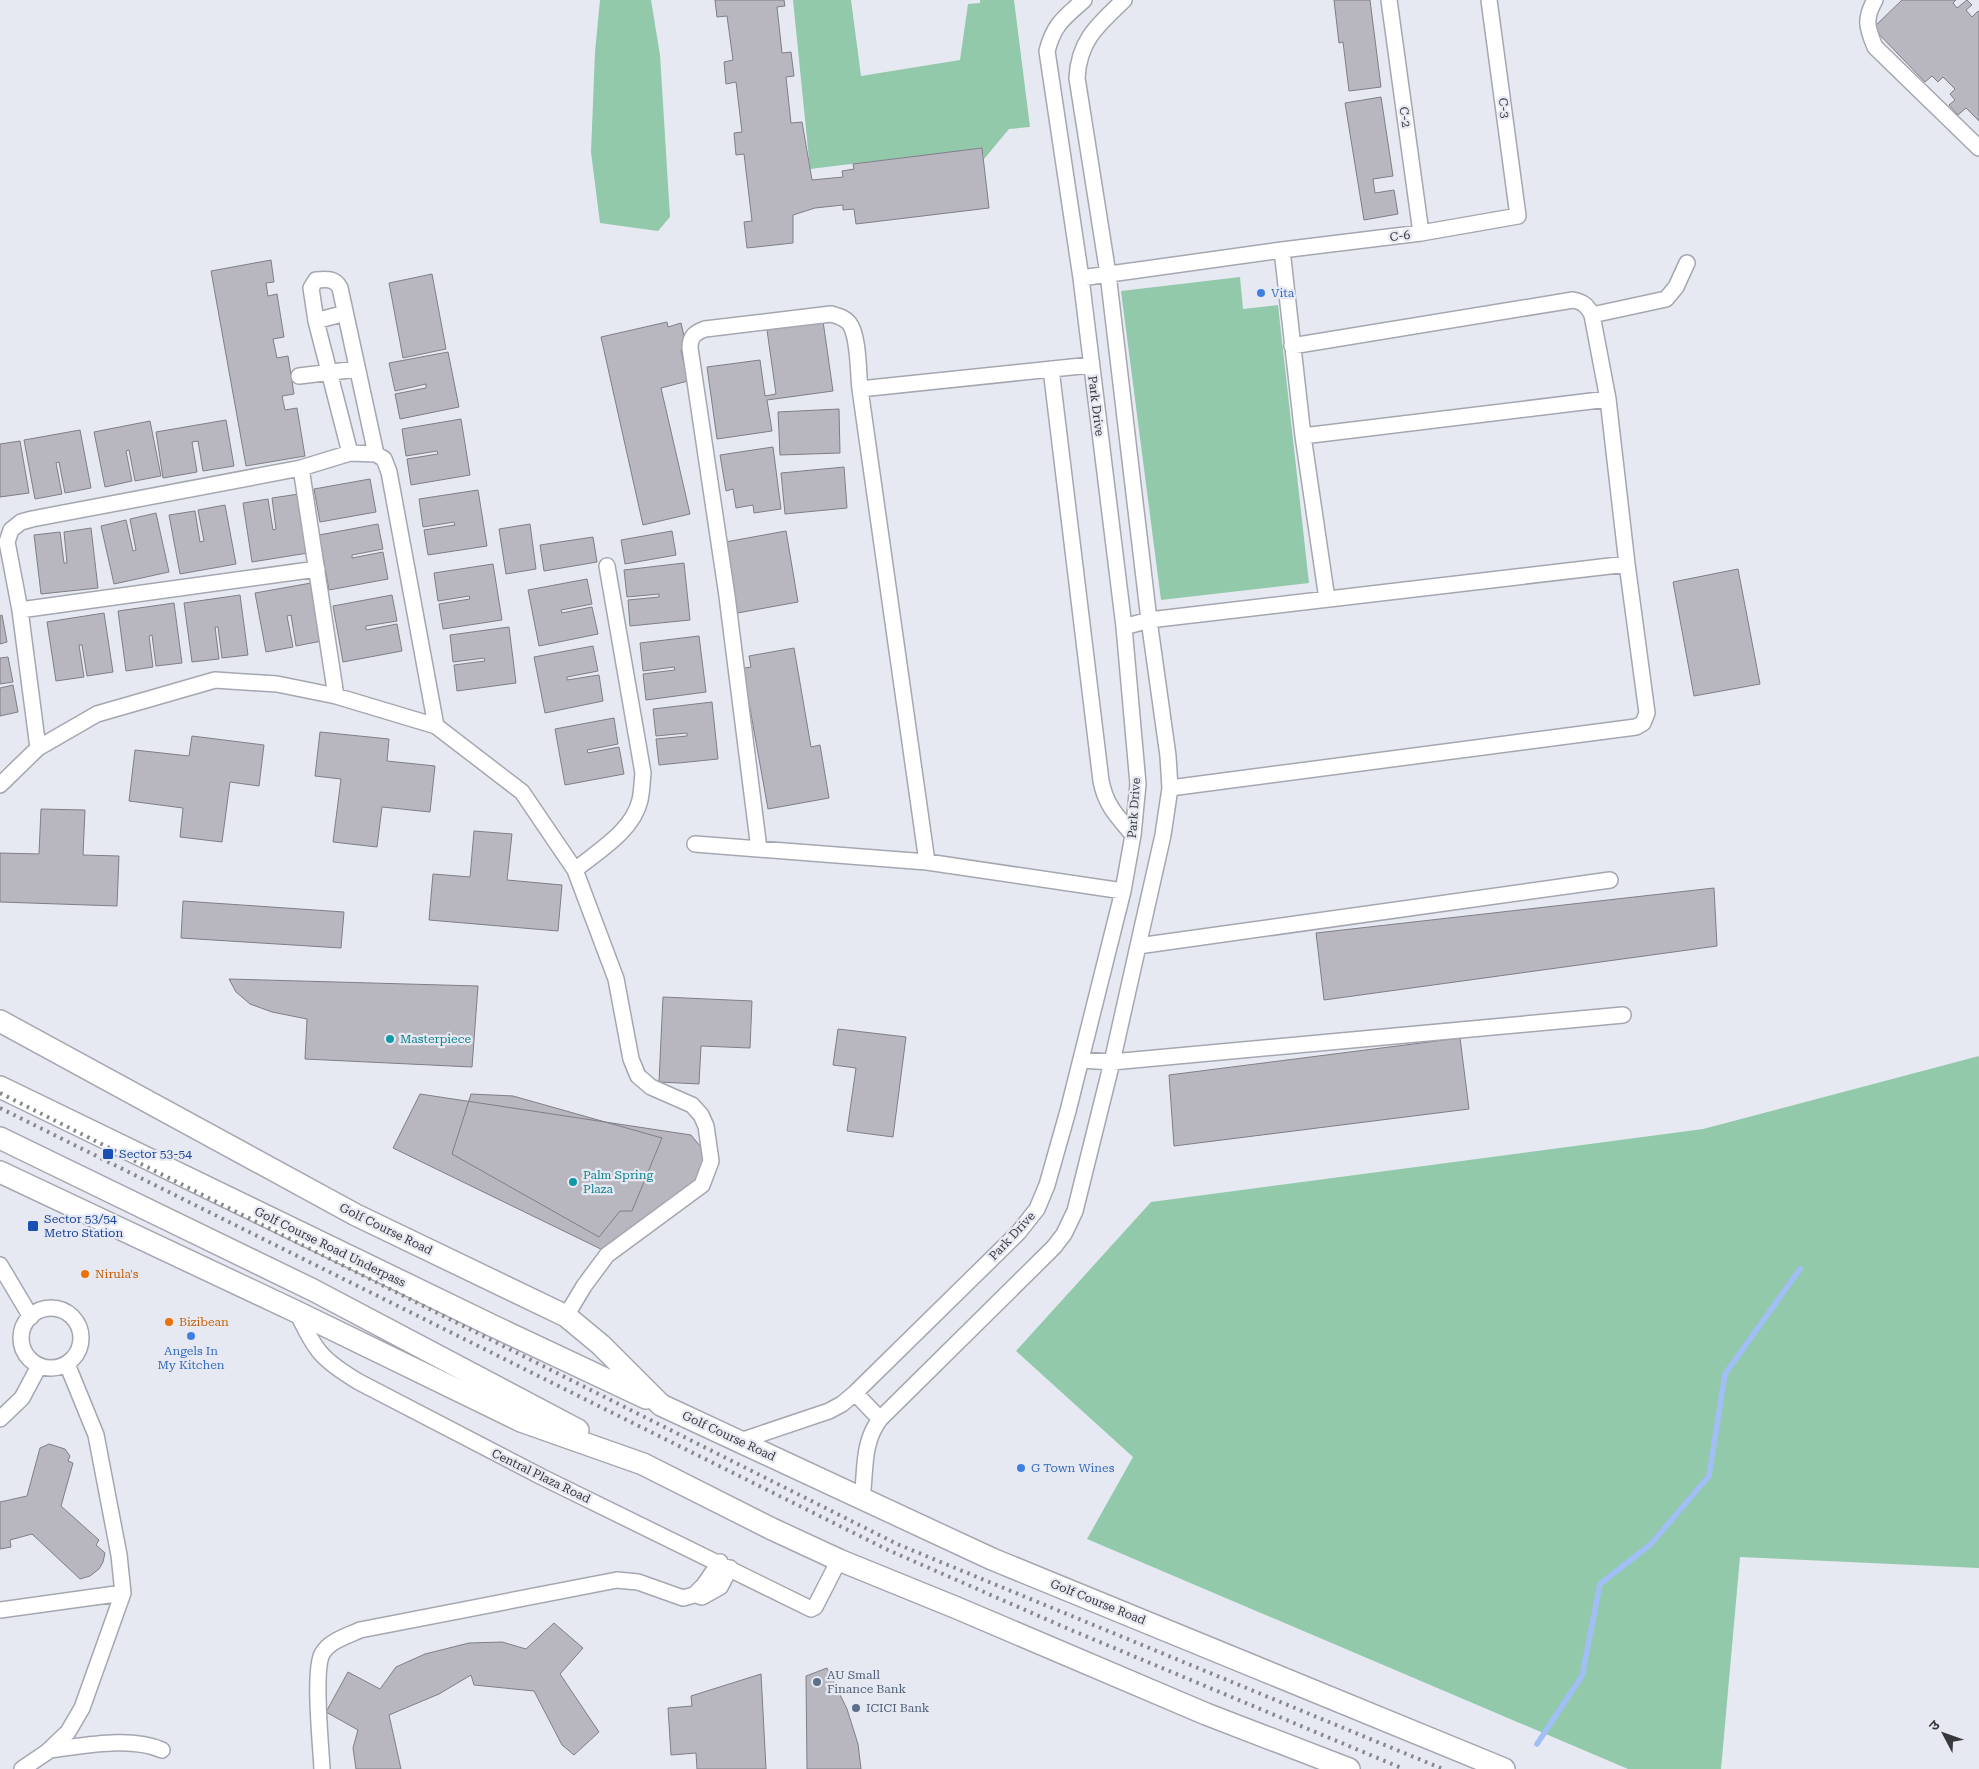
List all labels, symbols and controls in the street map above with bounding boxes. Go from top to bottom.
street label: C-3 [1496,97,1512,119]
street label: C-2 [1397,106,1413,129]
street label: C-6 [1389,228,1411,244]
place label: Vita [1271,286,1295,300]
marker: Vita [1255,287,1267,299]
street label: Park Drive [1085,375,1107,437]
street label: Park Drive [1125,777,1143,839]
place label: Masterpiece [400,1032,471,1046]
marker: Masterpiece [384,1033,396,1045]
marker: Sector 53-54 [101,1147,115,1161]
place label: Sector 53-54 [119,1147,192,1161]
place label: Palm Spring Plaza [583,1168,653,1196]
marker: Palm Spring Plaza [567,1176,579,1188]
street label: Golf Course Road [337,1200,435,1258]
street label: Golf Course Road Underpass [252,1204,408,1290]
street label: Park Drive [986,1209,1038,1263]
place label: Sector 53/54 Metro Station [44,1212,123,1240]
marker: Sector 53/54 Metro Station [26,1219,40,1233]
place label: Nirula's [95,1267,139,1281]
marker: Nirula's [79,1268,91,1280]
place label: Bizibean [179,1315,229,1329]
marker: Bizibean [163,1316,175,1328]
marker: Angels In My Kitchen [185,1330,197,1342]
place label: Angels In My Kitchen [157,1344,225,1372]
street label: Golf Course Road [680,1408,778,1464]
street label: Central Plaza Road [489,1446,593,1506]
place label: G Town Wines [1031,1461,1115,1475]
marker: G Town Wines [1015,1462,1027,1474]
street label: Golf Course Road [1048,1576,1148,1628]
place label: AU Small Finance Bank [827,1668,906,1696]
marker: AU Small Finance Bank [811,1676,823,1688]
place label: ICICI Bank [866,1701,930,1715]
marker: ICICI Bank [850,1702,862,1714]
north arrow [1919,1709,1969,1759]
text: उ [1925,1717,1943,1734]

